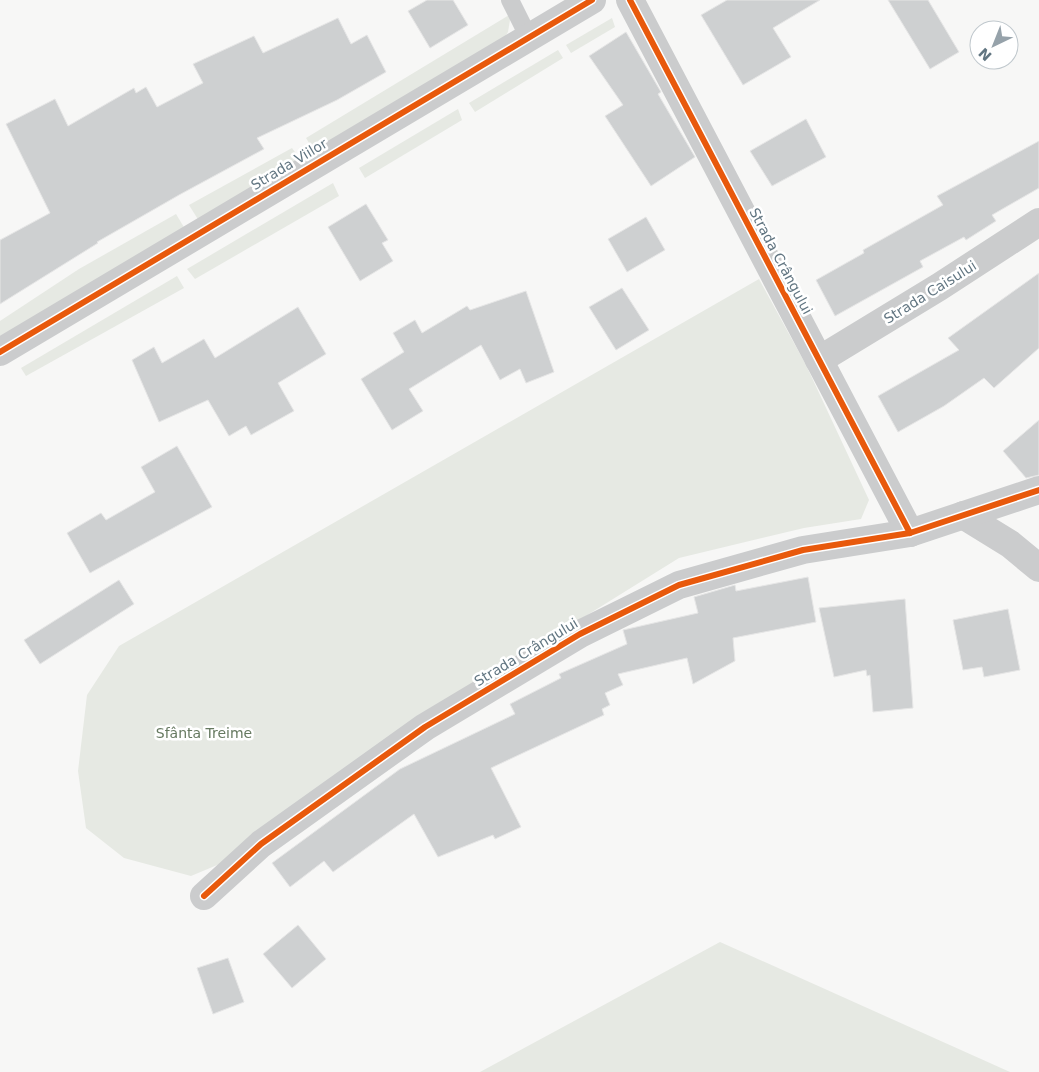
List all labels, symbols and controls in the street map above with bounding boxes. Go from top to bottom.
north arrow [969,20,1019,70]
text: N [975,45,995,64]
street label: Strada Viilor [248,135,330,193]
street label: Strada Crângului [746,205,816,317]
street label: Strada Caisului [881,257,979,327]
street label: Strada Crângului [471,615,581,689]
park label: Sfânta Treime [156,725,252,741]

